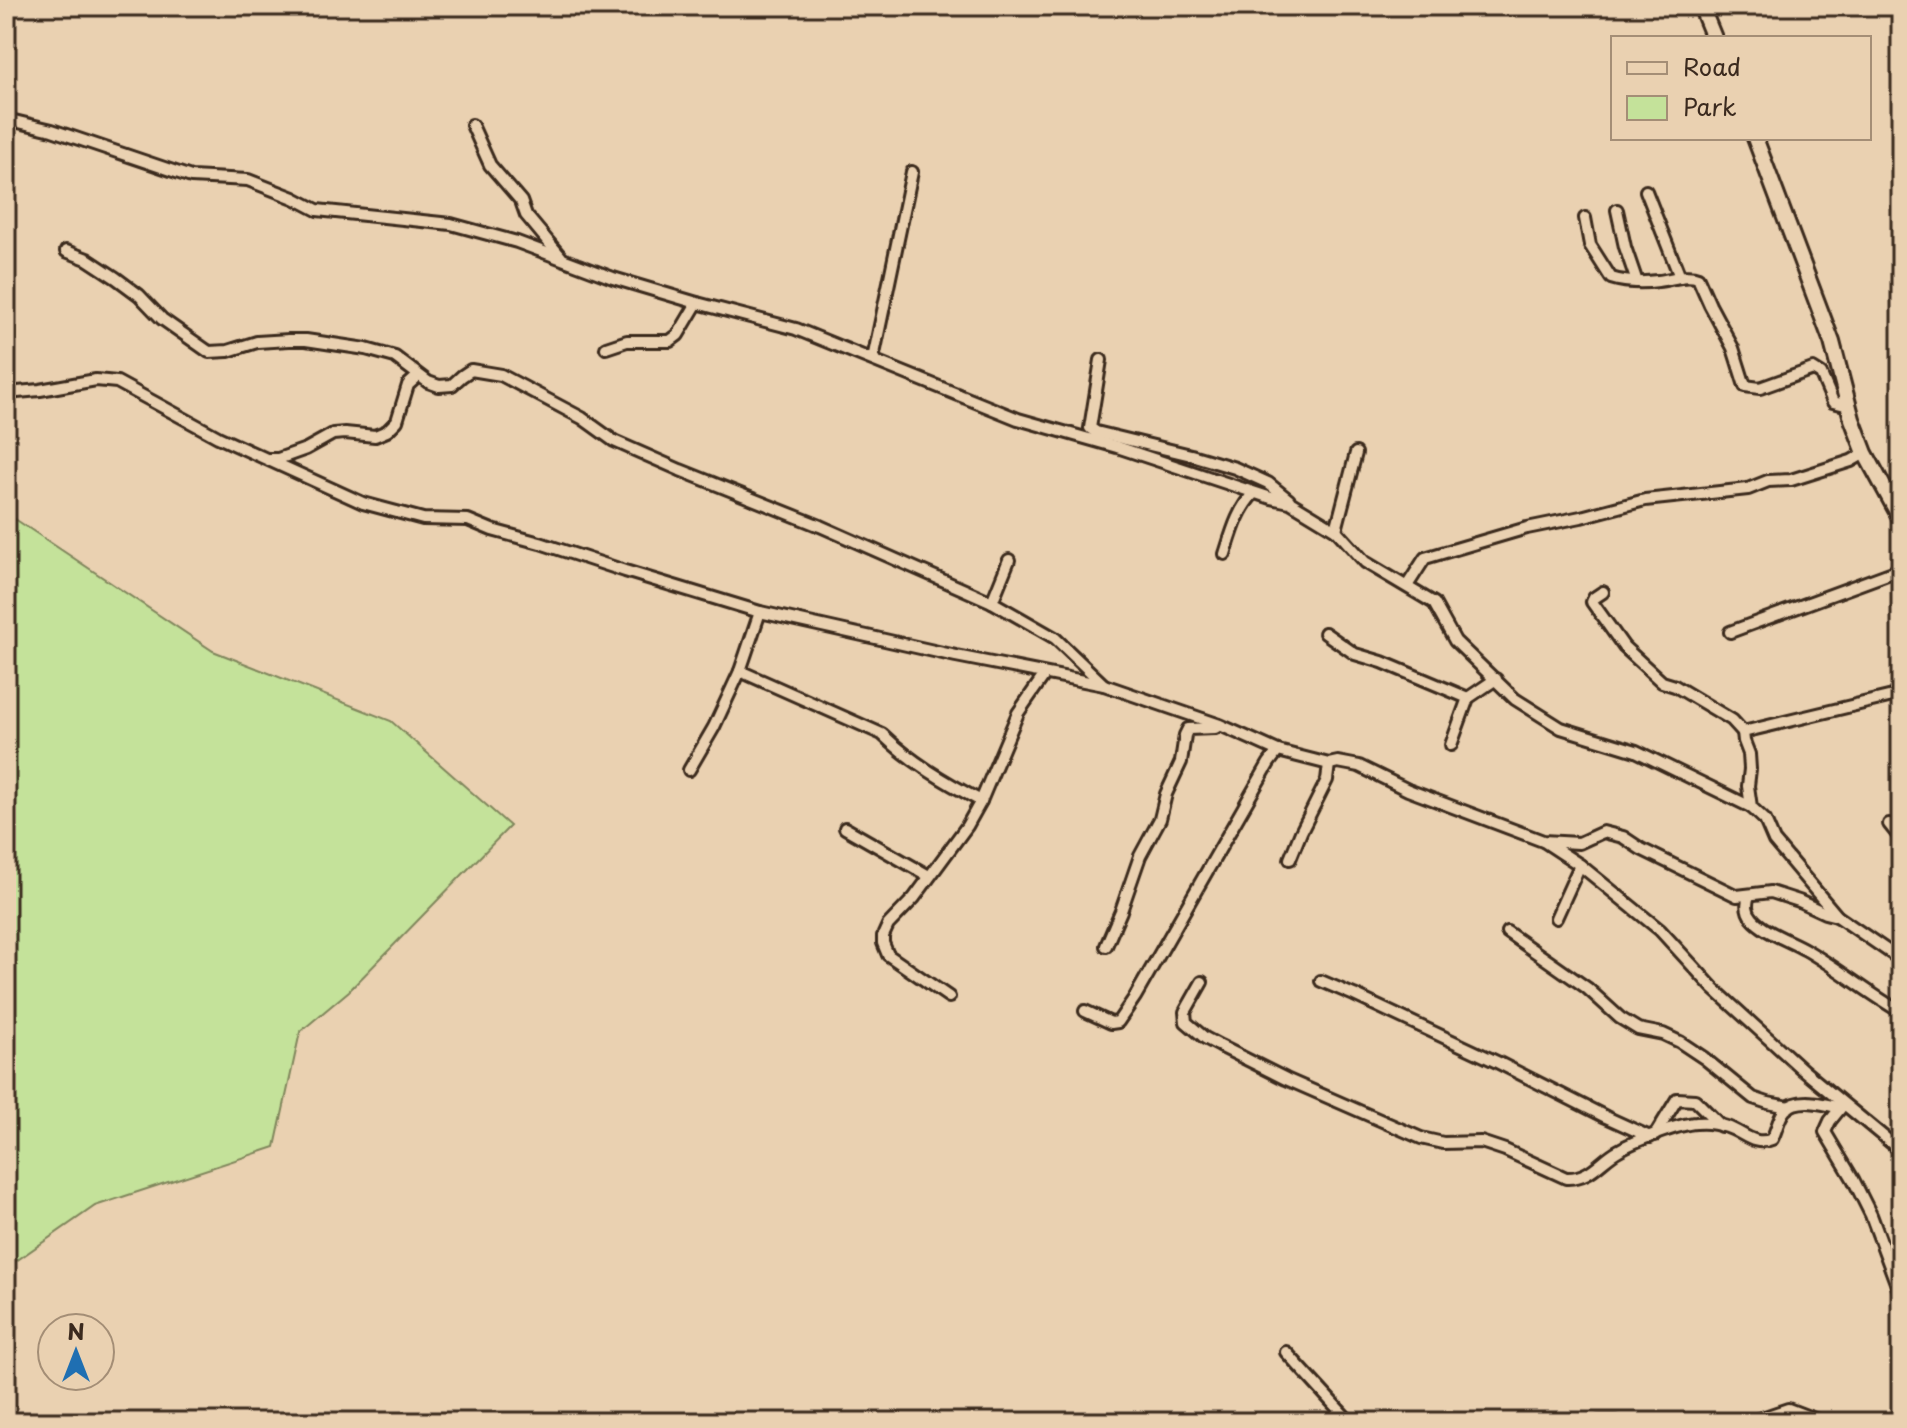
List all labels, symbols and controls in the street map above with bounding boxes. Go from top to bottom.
legend [1611,36,1871,140]
text: Road [1683,48,1741,84]
text: Park [1683,88,1737,124]
north arrow [36,1312,116,1392]
text: N [67,1314,85,1347]

